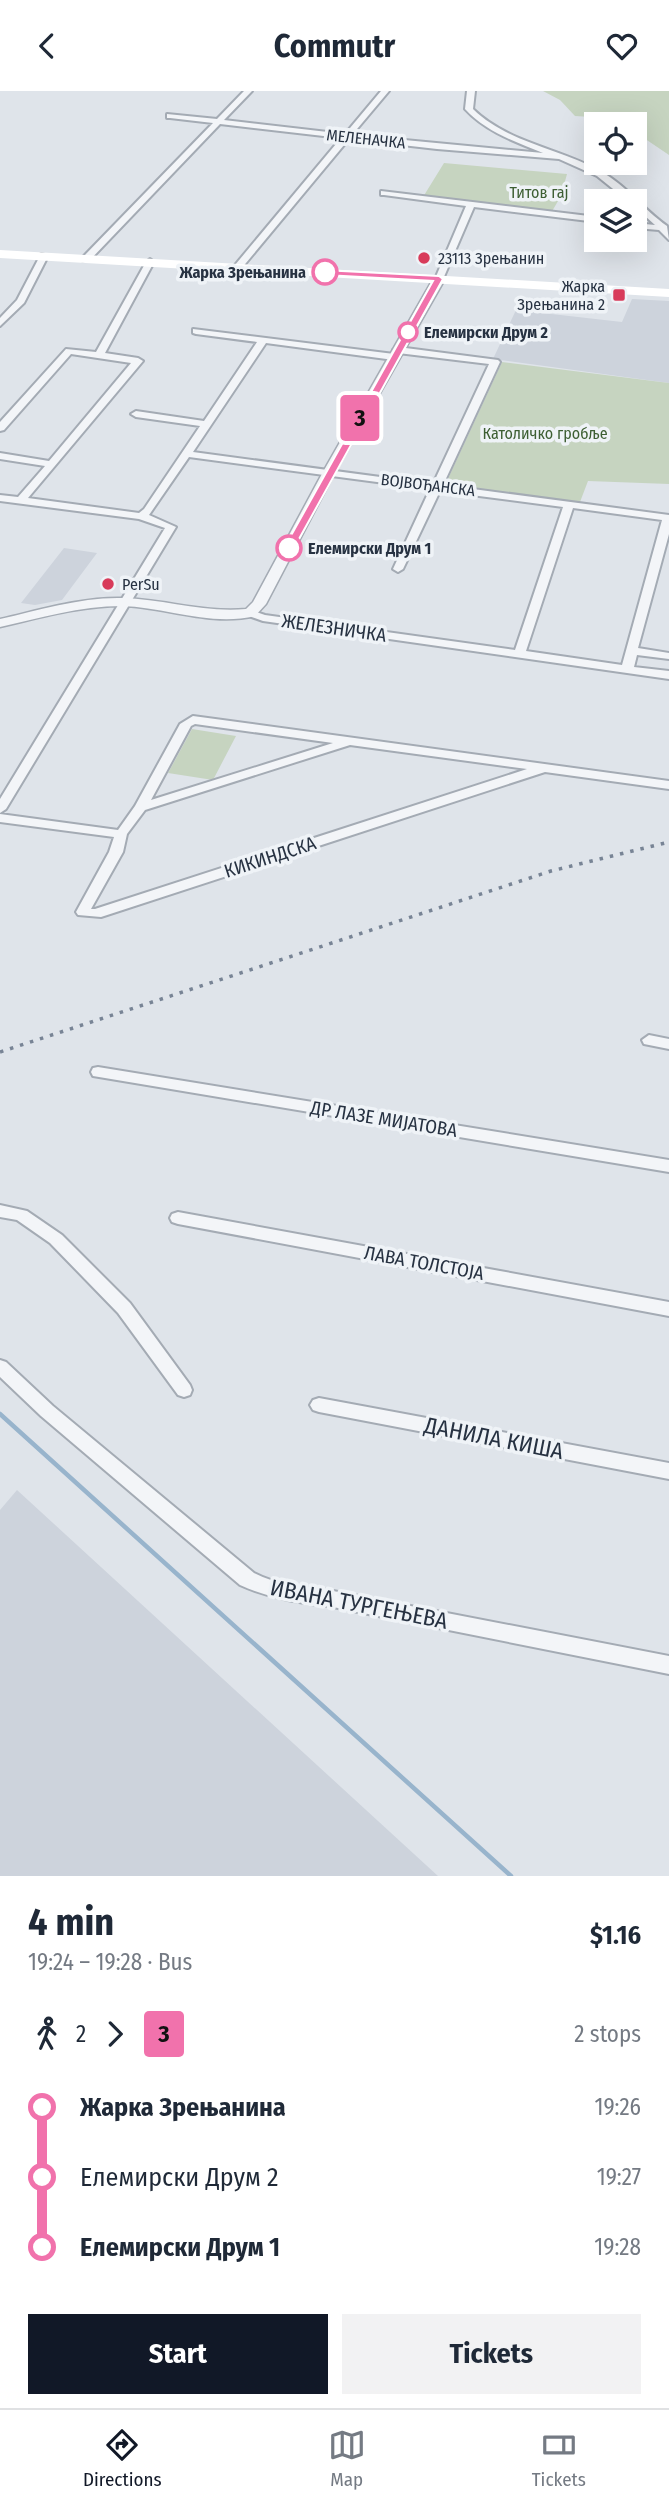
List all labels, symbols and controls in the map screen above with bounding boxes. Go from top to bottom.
icon: back [28,27,66,65]
text: Commutr [274,27,395,65]
icon: heart [603,27,641,65]
map controls [584,112,647,252]
button: locate [584,112,647,175]
street label: МЕЛЕНАЧКА [326,125,407,153]
park label: Титов гај [509,183,569,202]
button: layers [584,189,647,252]
place label: 23113 Зрењанин [438,249,544,268]
marker: 23113 Зрењанин [416,250,432,266]
marker: Жарка Зрењанина [312,259,338,285]
place label: Жарка Зрењанина [178,263,306,282]
place label: Жарка Зрењанина 2 [517,277,605,314]
marker: Жарка Зрењанина 2 [611,287,627,303]
marker: Елемирски Друм 2 [398,322,418,342]
place label: Елемирски Друм 2 [424,323,548,342]
line badge: 3 [337,395,383,441]
text: 3 [354,404,366,432]
park label: Католичко гробље [482,424,608,443]
street label: ВОЈВОЂАНСКА [380,470,477,500]
marker: Елемирски Друм 1 [276,535,302,561]
place label: Елемирски Друм 1 [308,539,431,558]
place label: PerSu [122,575,160,594]
marker: PerSu [100,576,116,592]
street label: ЖЕЛЕЗНИЧКА [280,609,388,647]
street label: КИКИНДСКА [221,831,319,883]
street label: ДР ЛАЗЕ МИЈАТОВА [308,1096,459,1142]
street label: ЛАВА ТОЛСТОЈА [362,1241,486,1285]
street label: ДАНИЛА КИША [421,1411,566,1465]
street label: ИВАНА ТУРГЕЊЕВА [268,1573,450,1635]
text: 4 min [28,1899,114,1945]
text: $1.16 [590,1920,641,1951]
text: 19:24 – 19:28 · Bus [28,1948,192,1976]
icon: walk [28,2015,66,2053]
icon: forward [96,2015,134,2053]
text: 2 [76,2020,86,2048]
text: 3 [158,2020,170,2048]
text: 2 stops [574,2020,641,2048]
text: Жарка Зрењанина [80,2092,286,2123]
text: 19:26 [594,2093,641,2121]
text: Елемирски Друм 2 [80,2162,278,2193]
text: 19:27 [597,2163,641,2191]
text: Елемирски Друм 1 [80,2232,280,2263]
text: 19:28 [594,2233,641,2261]
button: Start [28,2314,328,2394]
button: Tickets [342,2314,641,2394]
tab: Directions [83,2426,162,2491]
tab: Map [328,2426,366,2491]
tab: Tickets [532,2426,586,2491]

